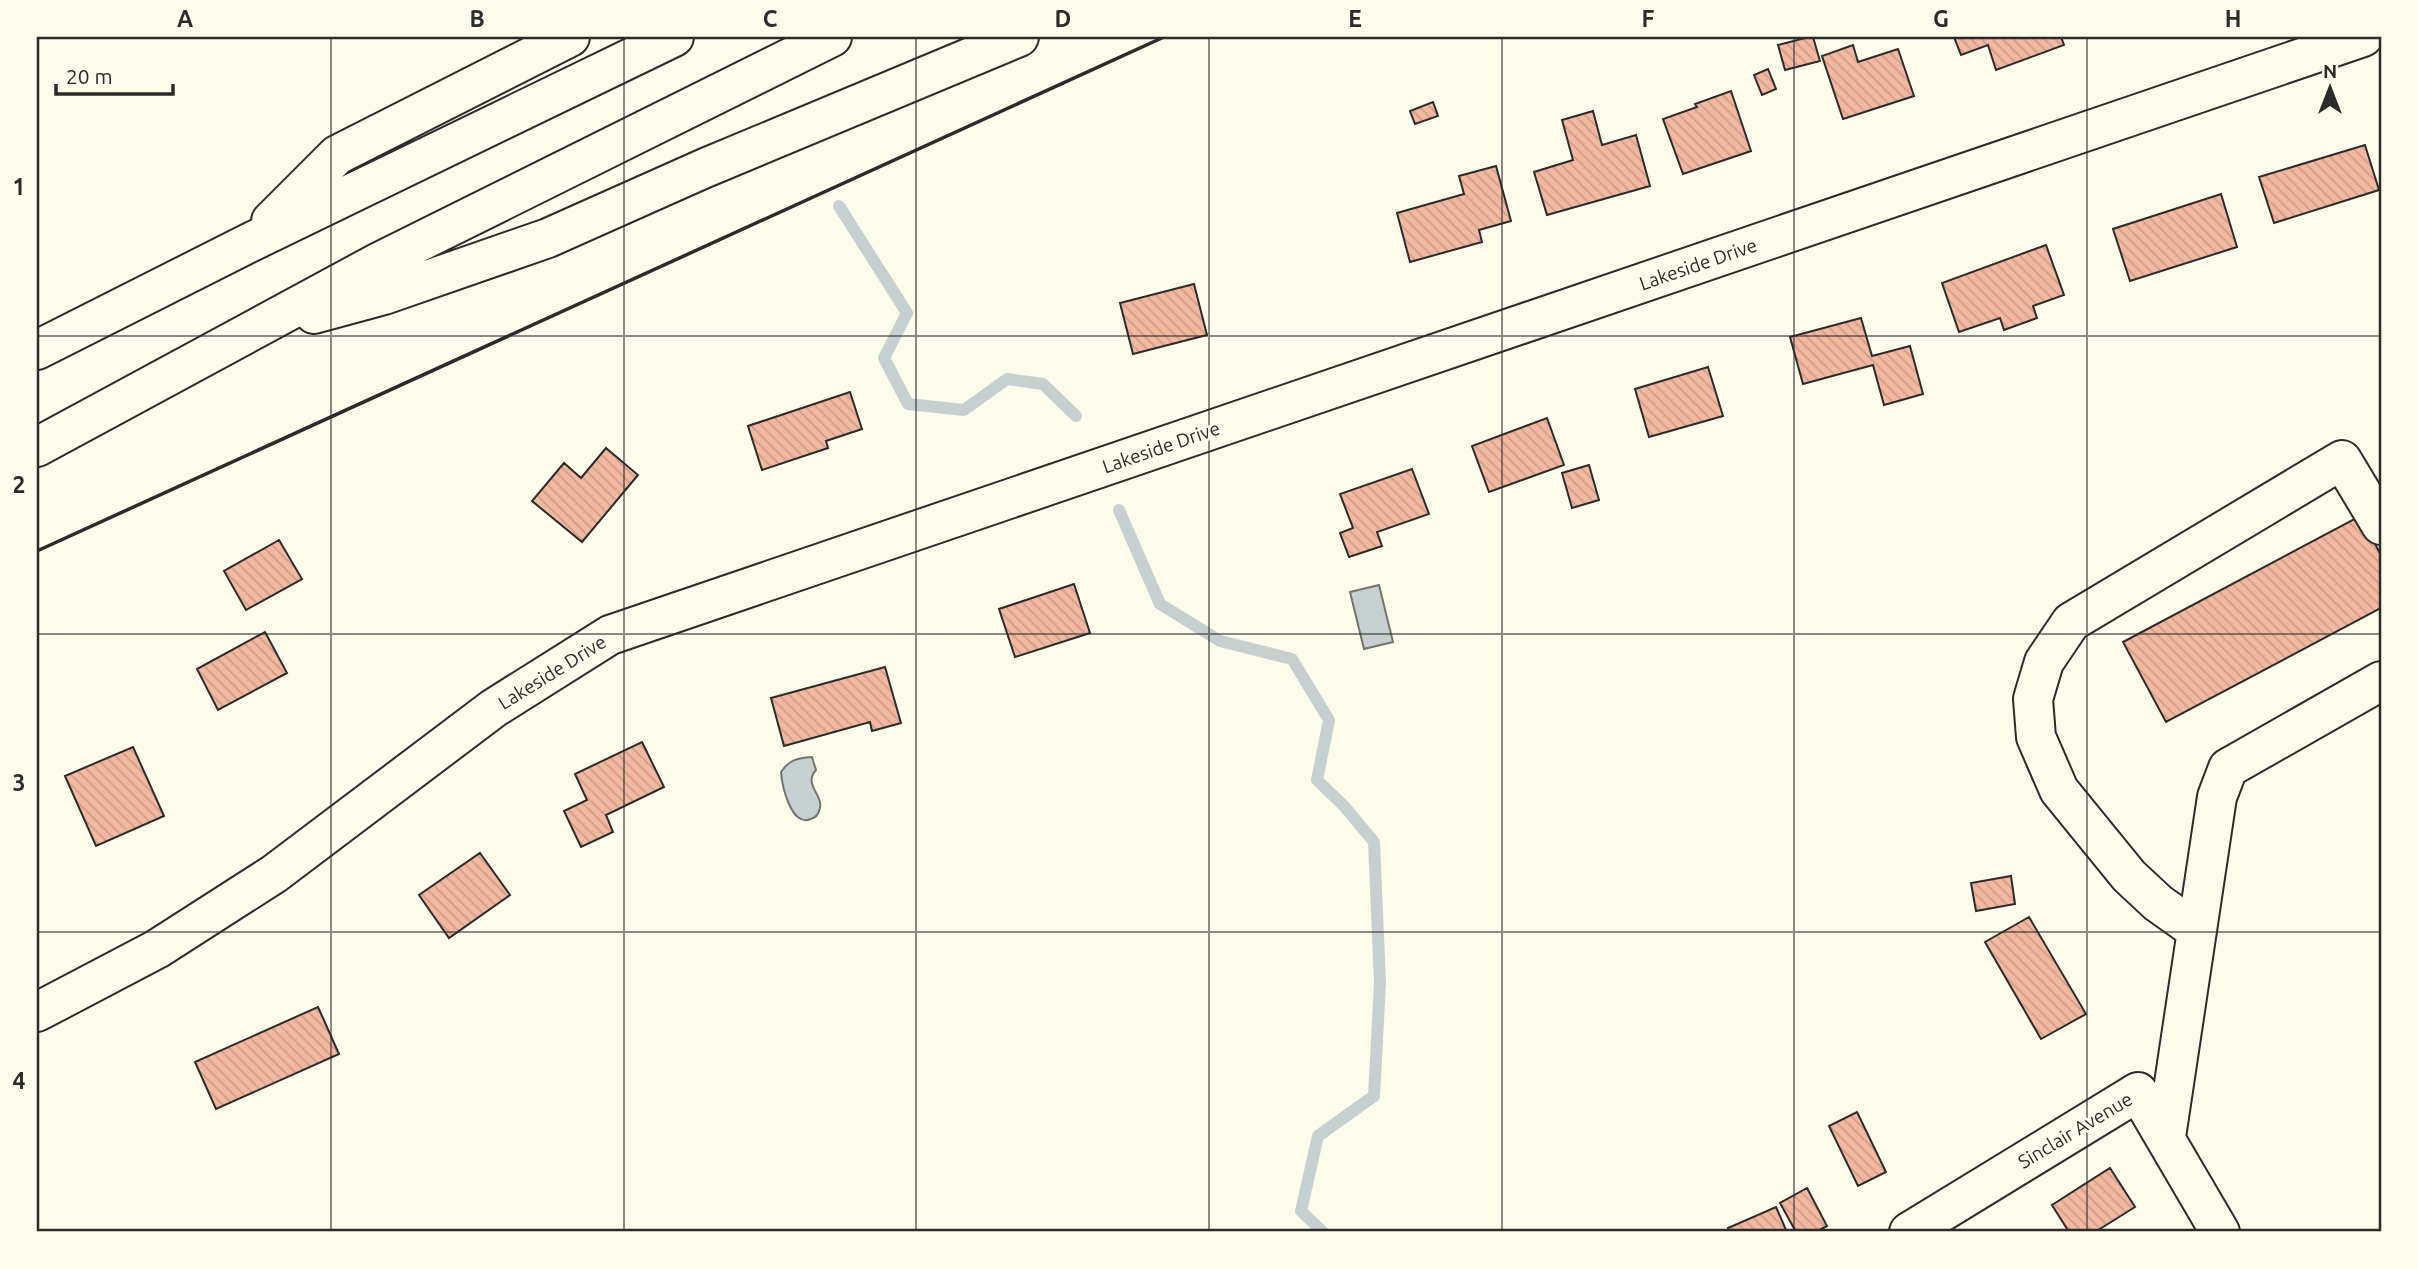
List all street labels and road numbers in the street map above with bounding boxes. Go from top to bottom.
street label: Lakeside Drive [1636,234,1760,294]
street label: Lakeside Drive [1099,417,1223,477]
street label: Lakeside Drive [494,630,610,714]
street label: Sinclair Avenue [2014,1087,2136,1173]

